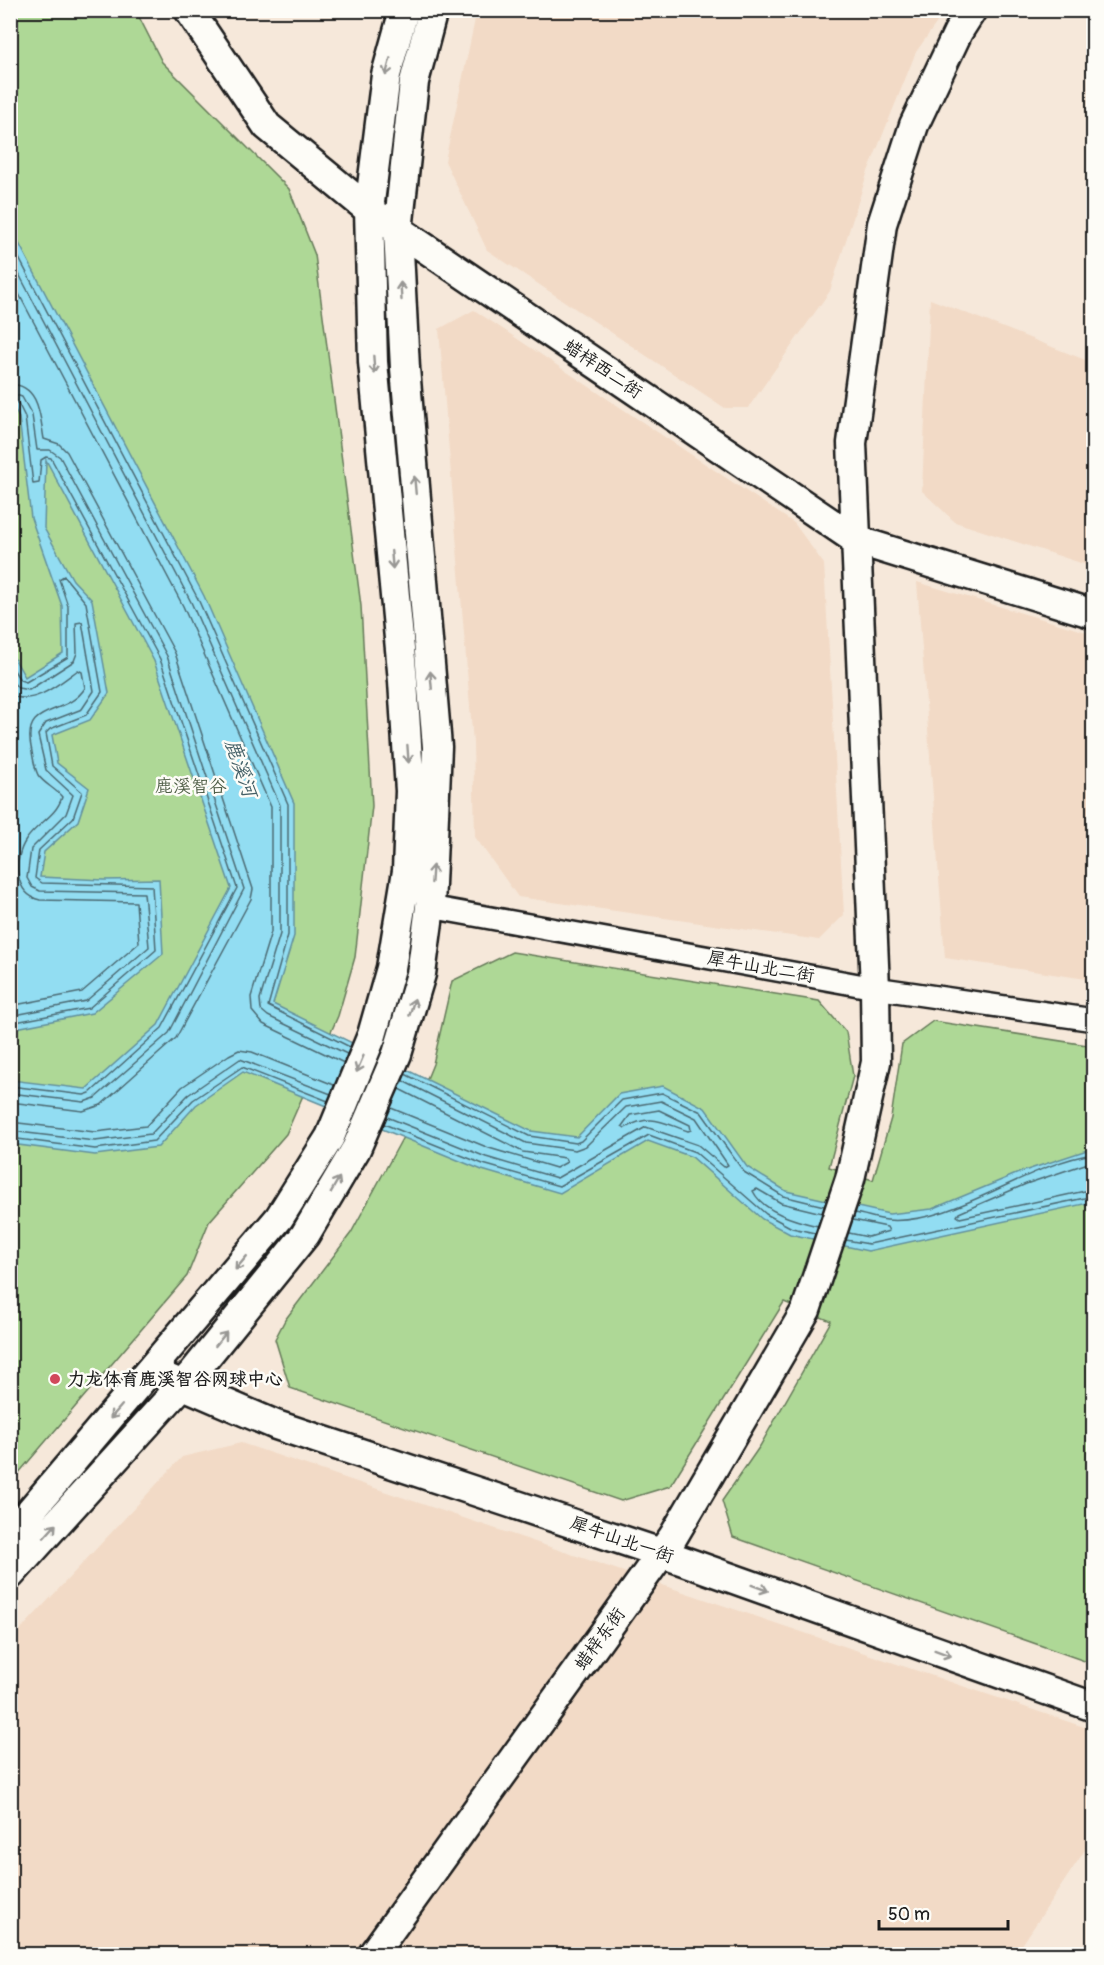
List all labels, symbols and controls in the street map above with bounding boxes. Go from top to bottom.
one-way arrow [382,57,393,76]
one-way arrow [396,281,407,301]
street label: 蜡梓西二街 [559,334,647,404]
one-way arrow [369,355,380,375]
one-way arrow [409,476,420,496]
one-way arrow [387,549,398,569]
one-way arrow [425,670,436,690]
water label: 鹿溪河 [219,736,264,803]
one-way arrow [402,743,413,763]
park label: 鹿溪智谷 [155,775,227,798]
one-way arrow [427,865,438,885]
street label: 犀牛山北二街 [706,946,816,988]
one-way arrow [407,997,418,1016]
one-way arrow [354,1054,365,1072]
one-way arrow [329,1177,341,1194]
one-way arrow [234,1255,248,1270]
one-way arrow [214,1332,228,1347]
place label: 力龙体育鹿溪智谷网球中心 [67,1368,283,1391]
marker: 力龙体育鹿溪智谷网球中心 [48,1372,62,1386]
one-way arrow [109,1404,122,1420]
street label: 犀牛山北一街 [567,1512,677,1568]
one-way arrow [43,1524,57,1539]
one-way arrow [750,1583,769,1594]
street label: 蜡梓东街 [570,1603,630,1675]
one-way arrow [934,1649,952,1660]
scale bar [879,1893,1008,1931]
text: 50 m [888,1903,930,1926]

